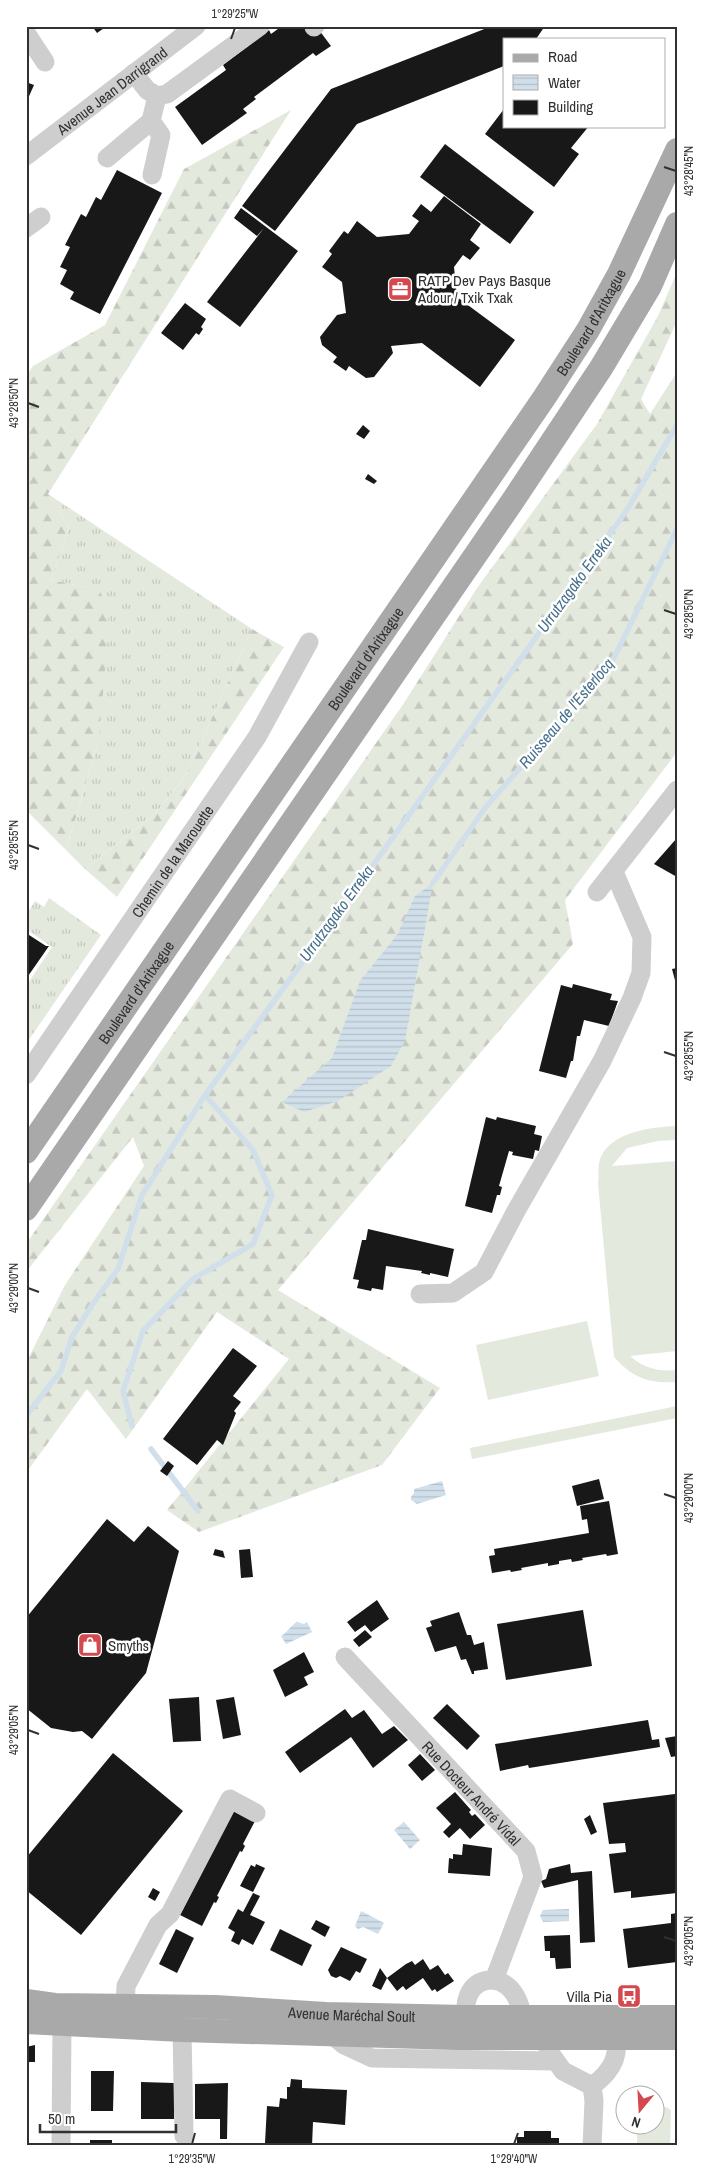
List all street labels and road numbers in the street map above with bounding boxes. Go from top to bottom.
street label: Avenue Jean Darrigrand [51,41,171,140]
street label: Boulevard d'Aritxague [551,265,631,380]
street label: Boulevard d'Aritxague [322,602,408,714]
street label: Chemin de la Marouette [126,801,218,922]
street label: Boulevard d'Aritxague [93,936,179,1048]
street label: Rue Docteur André Vidal [418,1736,526,1850]
street label: Avenue Maréchal Soult [286,2001,416,2026]

